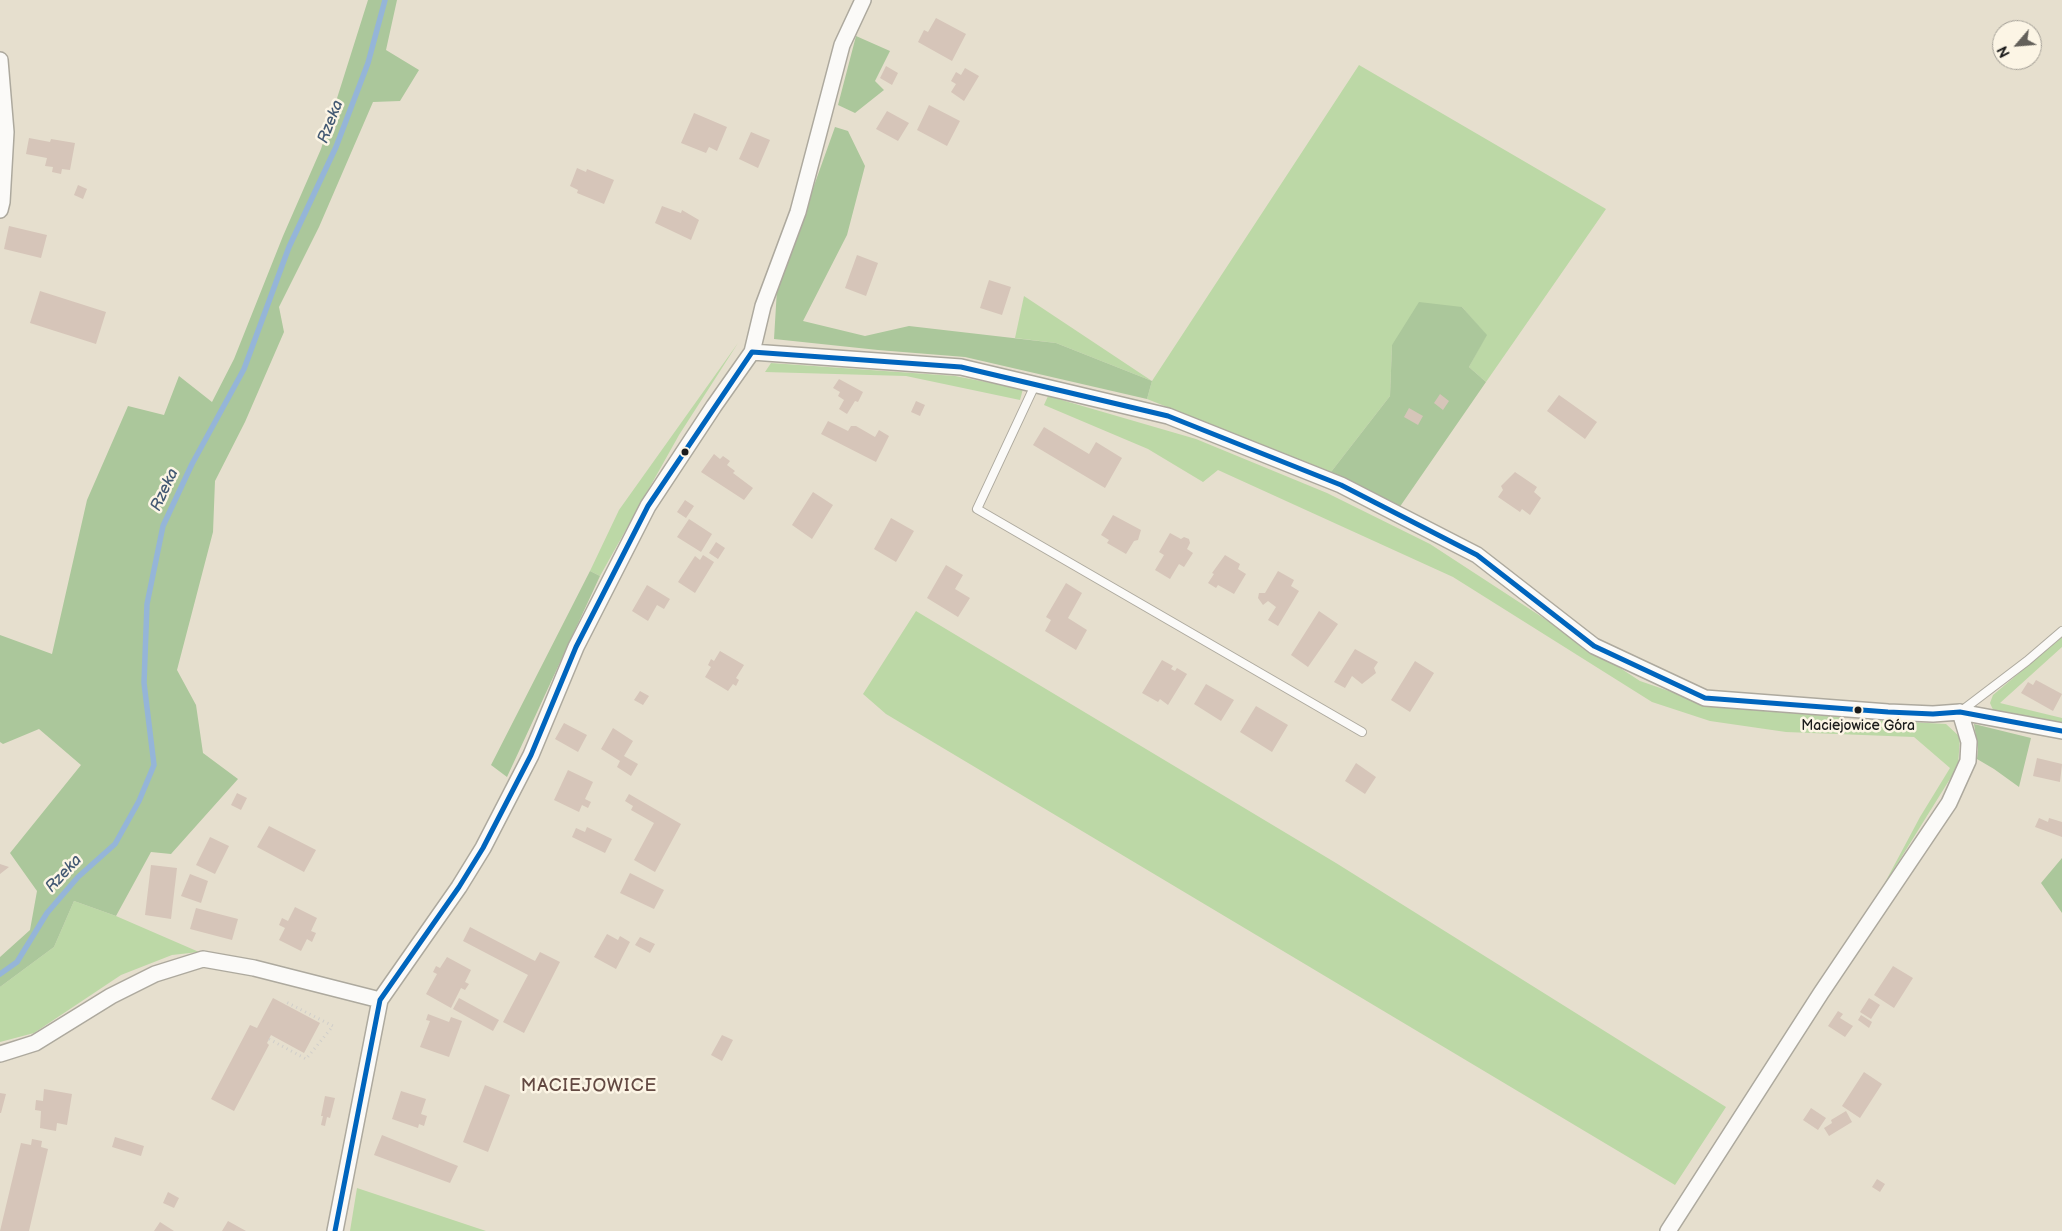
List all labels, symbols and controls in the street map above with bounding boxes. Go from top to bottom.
north arrow [1992,20,2042,70]
text: N [1994,43,2014,60]
water label: Rzeka [314,98,348,146]
unlabelled marker [680,447,690,457]
water label: Rzeka [147,466,183,514]
marker: Maciejowice Góra [1853,705,1863,715]
place label: Maciejowice Góra [1801,718,1915,734]
water label: Rzeka [42,851,86,897]
district label: MACIEJOWICE [519,1075,659,1097]

